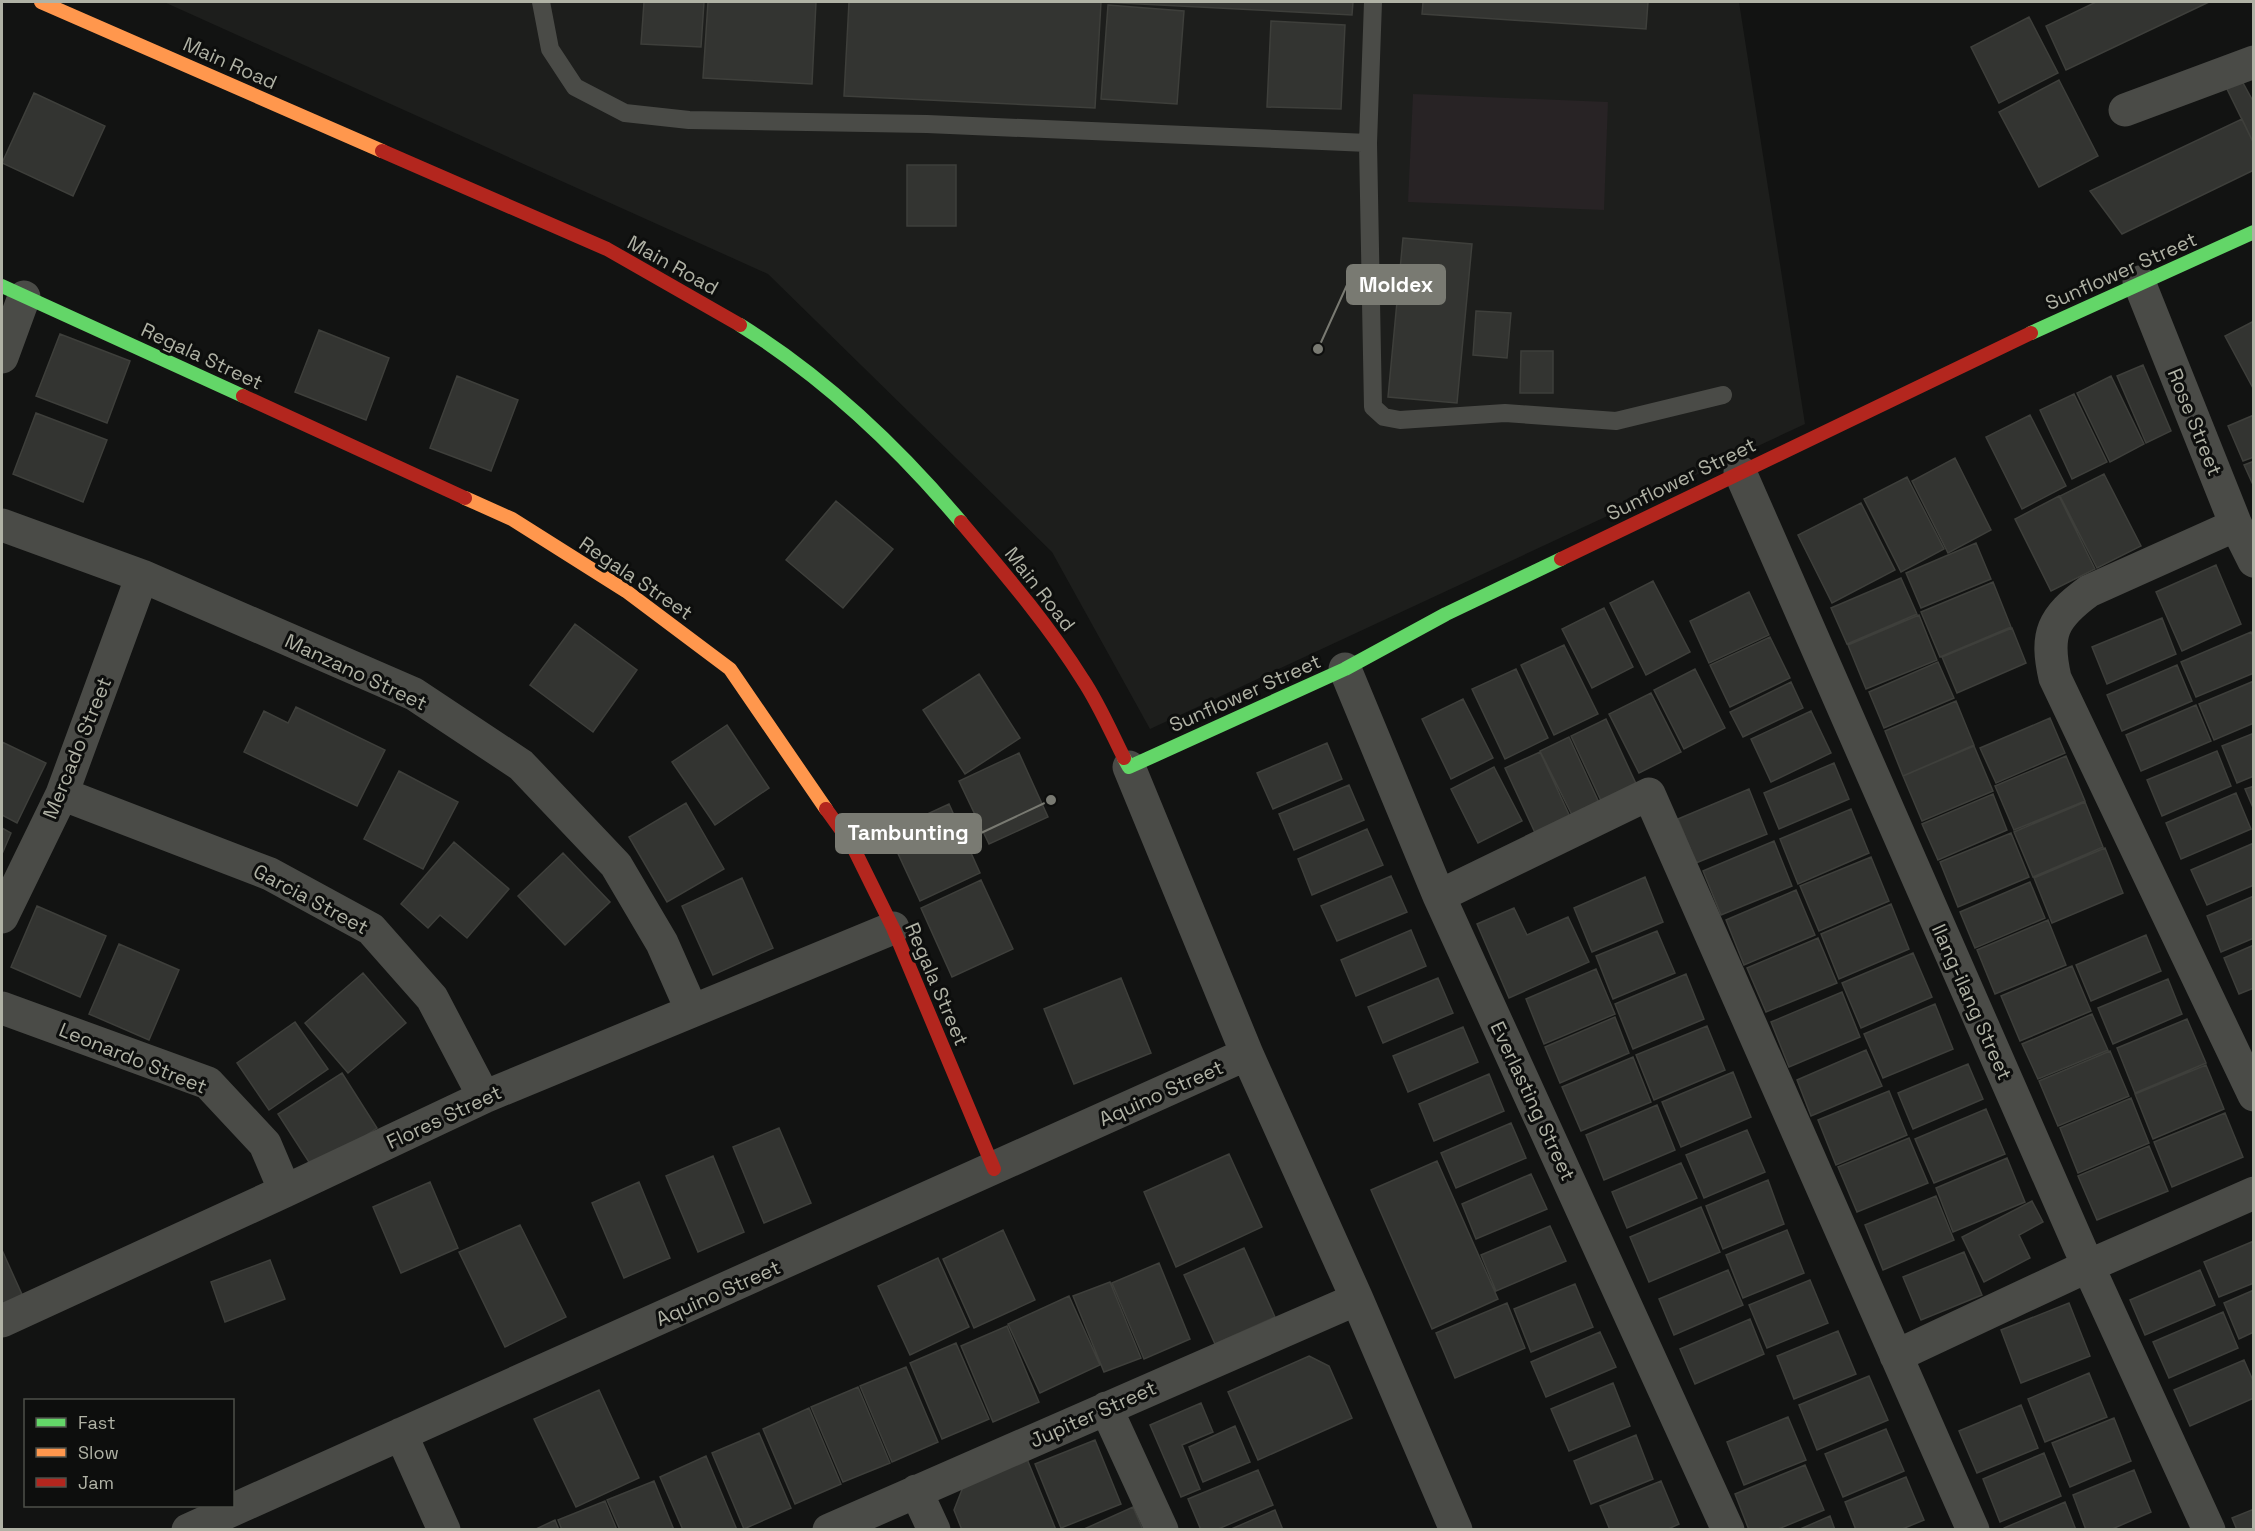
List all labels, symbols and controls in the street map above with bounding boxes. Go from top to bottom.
street label: Main Road [179,31,281,95]
street label: Sunflower Street [2041,226,2201,316]
street label: Main Road [623,229,723,301]
callout: Moldex [1347,265,1445,304]
text: Moldex [1359,271,1433,298]
street label: Regala Street [137,316,267,396]
street label: Rose Street [2162,364,2228,480]
street label: Sunflower Street [1602,432,1760,526]
street label: Regala Street [574,530,698,626]
street label: Main Road [999,542,1081,636]
street label: Manzano Street [281,628,431,716]
street label: Sunflower Street [1165,648,1325,738]
street label: Mercado Street [37,673,117,823]
callout: Tambunting [836,814,981,853]
text: Tambunting [847,819,969,846]
street label: Garcia Street [249,858,373,940]
street label: Regala Street [899,918,975,1050]
street label: Ilang-ilang Street [1926,920,2018,1084]
street label: Leonardo Street [55,1016,211,1100]
street label: Everlasting Street [1485,1017,1581,1185]
street label: Aquino Street [1095,1054,1227,1132]
street label: Flores Street [382,1079,506,1155]
street label: Aquino Street [652,1254,784,1332]
street label: Jupiter Street [1026,1374,1160,1454]
legend [24,1399,234,1507]
text: Fast [78,1411,115,1434]
text: Slow [78,1441,119,1464]
text: Jam [78,1471,114,1494]

